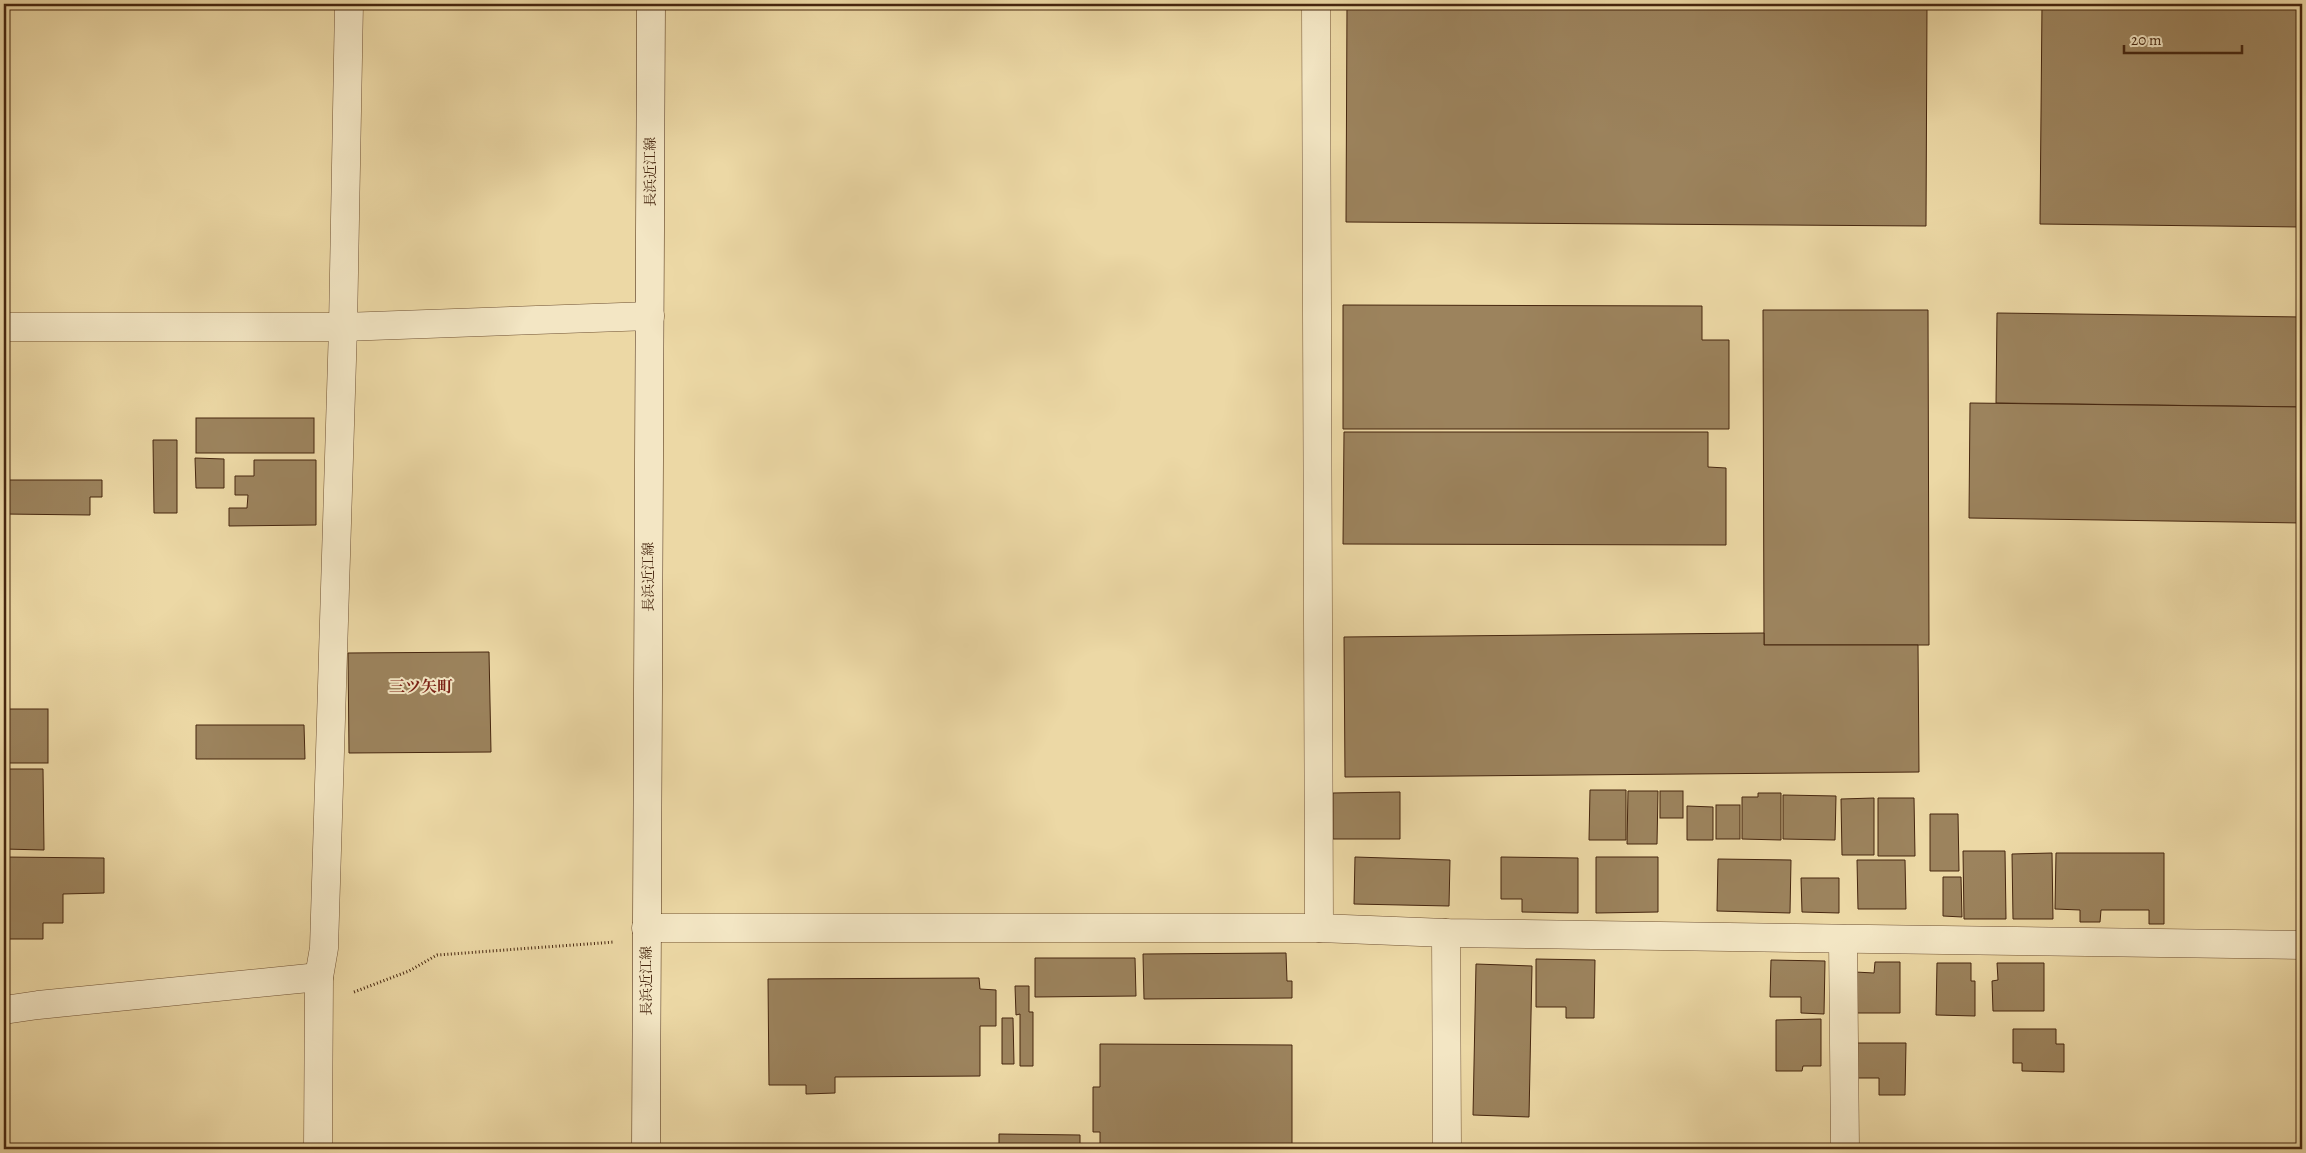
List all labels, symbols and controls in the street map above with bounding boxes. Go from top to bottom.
scale bar [2124,22,2241,54]
text: 20 m [2131,30,2162,50]
street label: 長浜近江線 [641,137,660,207]
street label: 長浜近江線 [639,542,658,612]
district label: 三ツ矢町 [389,676,453,698]
street label: 長浜近江線 [637,946,656,1016]

